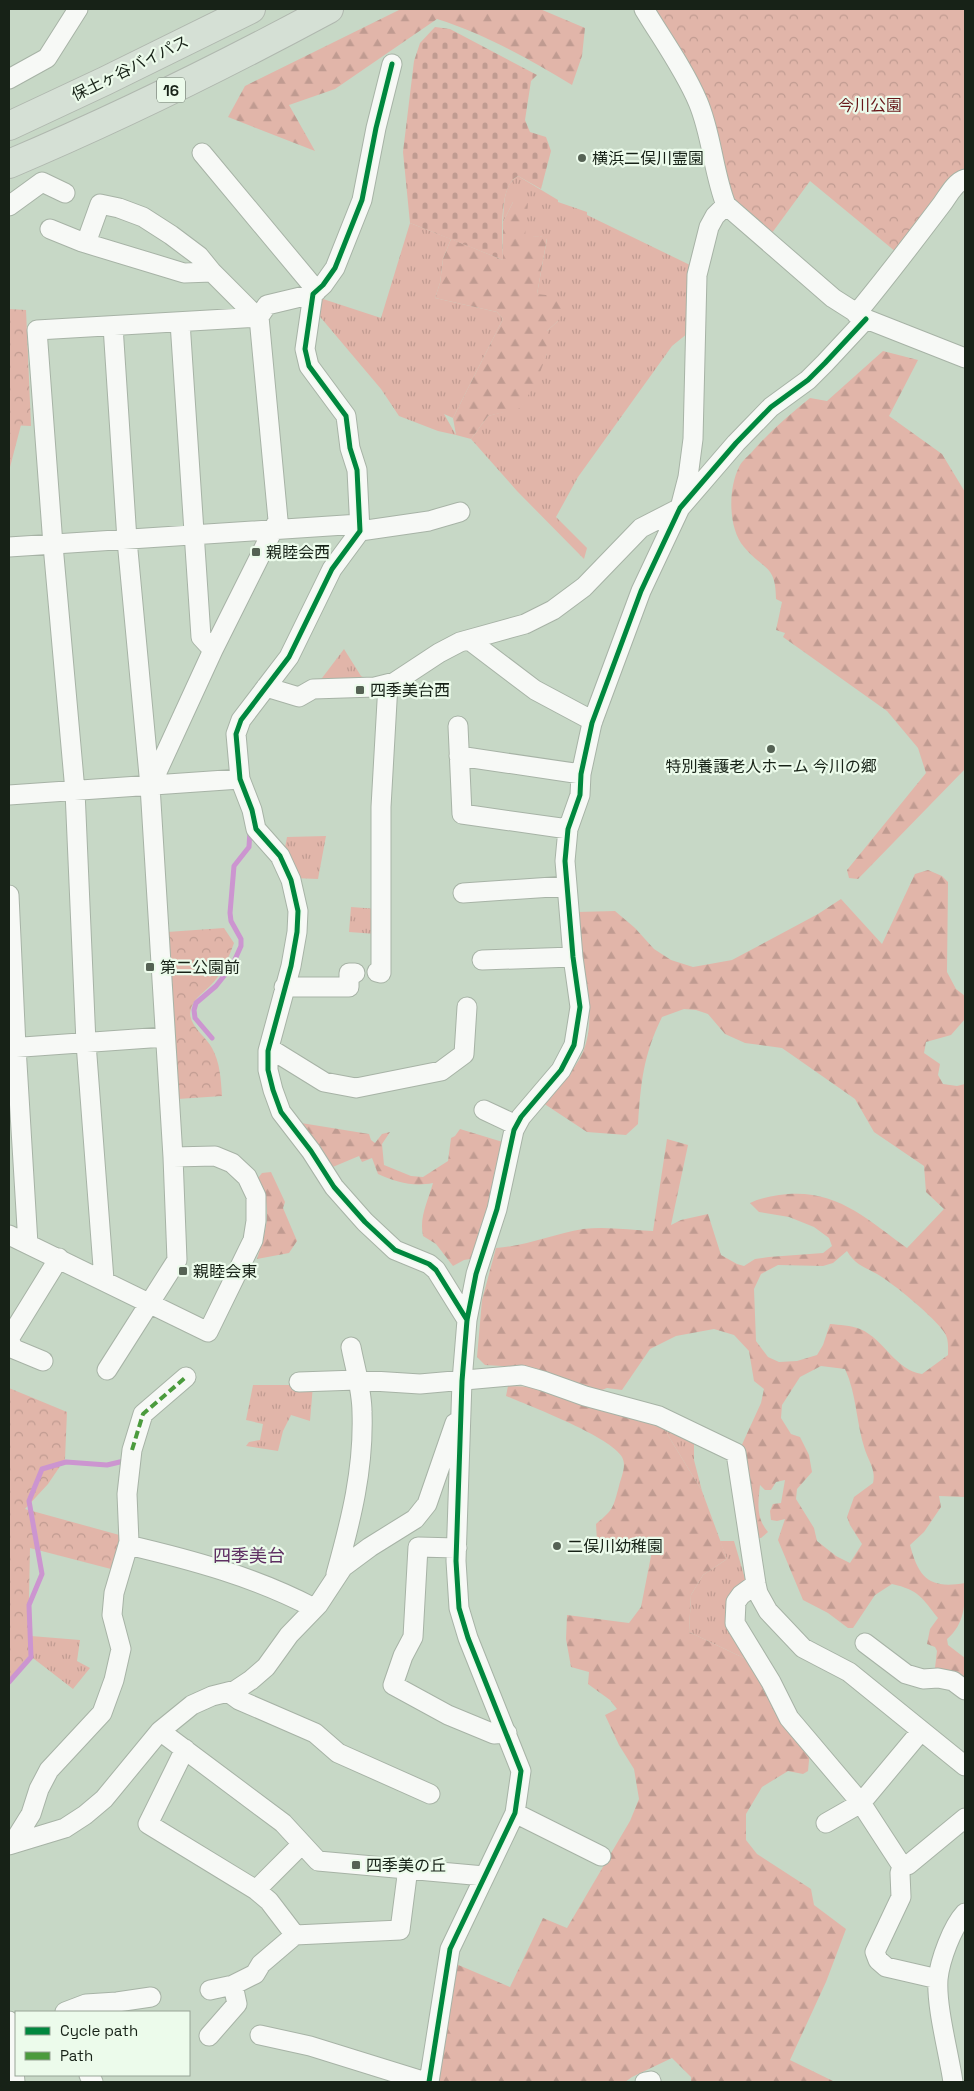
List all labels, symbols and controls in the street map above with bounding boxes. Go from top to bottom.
street label: 保土ヶ谷バイパス [68,31,192,105]
road number: 16 [157,78,185,102]
park label: 今川公園 [838,95,902,116]
place label: 横浜二俣川霊園 [592,148,704,169]
marker: 横浜二俣川霊園 [576,152,588,164]
place label: 親睦会西 [266,542,330,563]
marker: 親睦会西 [250,546,262,558]
place label: 四季美台西 [370,680,450,701]
marker: 四季美台西 [354,684,366,696]
marker: 特別養護老人ホーム 今川の郷 [765,743,777,755]
place label: 特別養護老人ホーム 今川の郷 [665,756,877,777]
place label: 第二公園前 [160,957,240,978]
marker: 第二公園前 [144,961,156,973]
place label: 親睦会東 [193,1261,257,1282]
marker: 親睦会東 [177,1265,189,1277]
place label: 二俣川幼稚園 [567,1536,663,1557]
marker: 二俣川幼稚園 [551,1540,563,1552]
district label: 四季美台 [213,1544,285,1567]
place label: 四季美の丘 [366,1855,446,1876]
marker: 四季美の丘 [350,1859,362,1871]
legend [15,2011,190,2076]
text: Cycle path [60,2021,138,2040]
text: Path [60,2046,93,2065]

